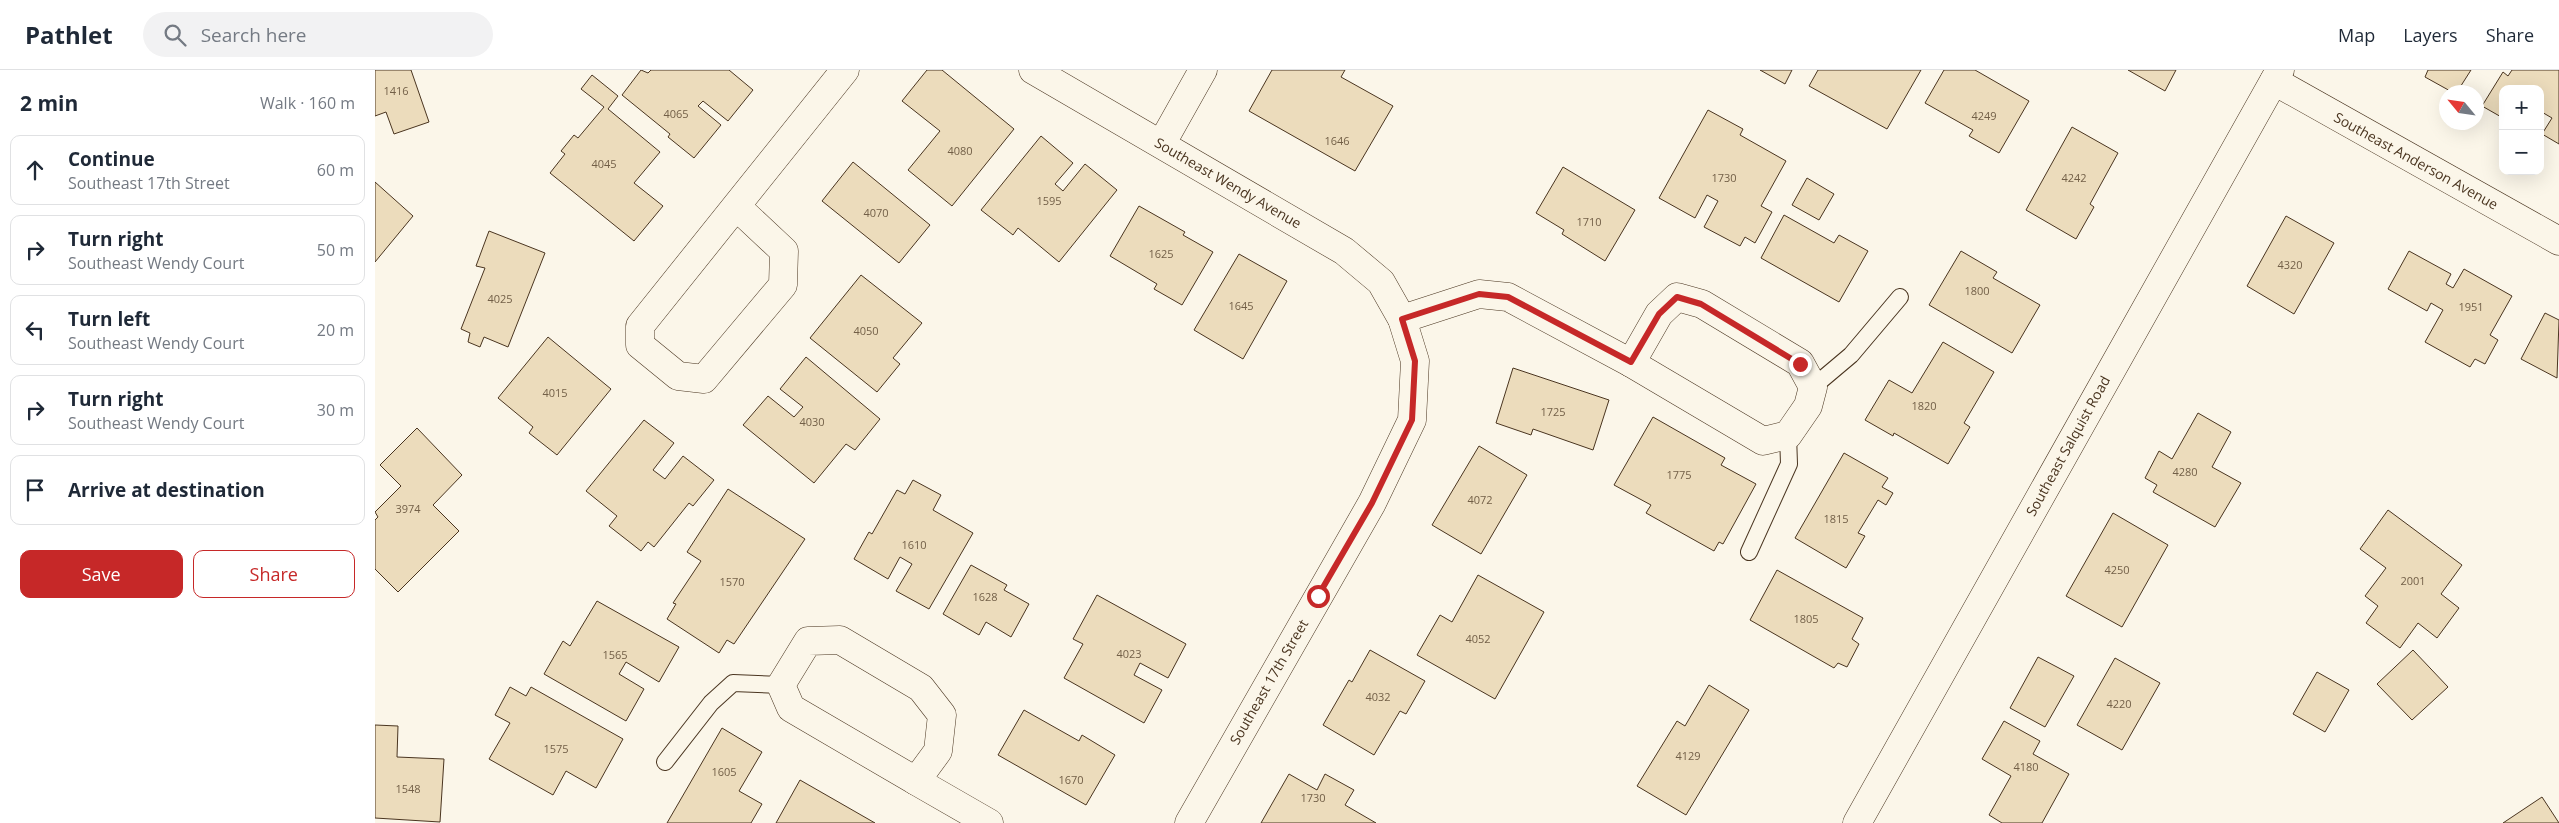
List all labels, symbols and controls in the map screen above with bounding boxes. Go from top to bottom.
search box [143,12,493,57]
text: Pathlet [25,18,113,51]
icon: search [161,21,189,49]
text: Search here [201,22,307,48]
text: Map [2338,23,2375,47]
text: Layers [2403,23,2458,47]
text: Share [2486,23,2534,47]
house number: 1416 [383,83,409,98]
north arrow [2439,85,2484,130]
map controls [2499,85,2544,175]
button: + [2499,85,2544,130]
text: 2 min [20,89,78,117]
text: Walk · 160 m [260,92,355,114]
house number: 4065 [663,106,689,121]
street label: Southeast Anderson Avenue [2331,107,2502,214]
house number: 4249 [1971,108,1997,123]
button: − [2499,130,2544,175]
street label: Southeast Wendy Avenue [1151,133,1305,232]
house number: 1646 [1324,133,1350,148]
house number: 4080 [947,143,973,158]
text: Continue [68,146,155,172]
icon: ahead [21,156,49,184]
house number: 4045 [591,156,617,171]
text: 60 m [317,159,354,181]
house number: 1730 [1711,170,1737,185]
house number: 4242 [2061,170,2087,185]
text: Southeast 17th Street [68,172,230,194]
house number: 1595 [1036,193,1062,208]
house number: 4070 [863,205,889,220]
house number: 1710 [1576,214,1602,229]
text: Turn right [68,226,163,252]
icon: right [21,236,49,264]
text: 50 m [317,239,354,261]
house number: 1625 [1148,246,1174,261]
text: Southeast Wendy Court [68,252,244,274]
house number: 4320 [2277,257,2303,272]
house number: 1800 [1964,283,1990,298]
house number: 4025 [487,291,513,306]
house number: 1645 [1228,298,1254,313]
house number: 1951 [2458,299,2484,314]
text: Turn left [68,306,150,332]
icon: left [21,316,49,344]
text: 20 m [317,319,354,341]
house number: 4050 [853,323,879,338]
text: Southeast Wendy Court [68,332,244,354]
route end [1789,353,1812,376]
street label: Southeast Salquist Road [2021,372,2114,519]
house number: 4015 [542,385,568,400]
text: Turn right [68,386,163,412]
icon: right [21,396,49,424]
house number: 1820 [1911,398,1937,413]
text: 30 m [317,399,354,421]
house number: 1725 [1540,404,1566,419]
text: Southeast Wendy Court [68,412,244,434]
house number: 4030 [799,414,825,429]
house number: 4280 [2172,464,2198,479]
house number: 1775 [1666,467,1692,482]
icon: arrive [21,476,49,504]
text: Arrive at destination [68,477,265,503]
house number: 4072 [1467,492,1493,507]
house number: 3974 [395,501,421,516]
house number: 1815 [1823,511,1849,526]
house number: 1610 [901,537,927,552]
button: Save [20,550,183,598]
button: Share [193,550,355,598]
house number: 4250 [2104,562,2130,577]
house number: 2001 [2400,573,2426,588]
house number: 1570 [719,574,745,589]
route start [1307,585,1330,608]
house number: 1628 [972,589,998,604]
house number: 1805 [1793,611,1819,626]
street label: Southeast 17th Street [1225,616,1312,748]
house number: 4052 [1465,631,1491,646]
house number: 4023 [1116,646,1142,661]
house number: 1565 [602,647,628,662]
house number: 4032 [1365,689,1391,704]
house number: 4220 [2106,696,2132,711]
house number: 1575 [543,741,569,756]
house number: 4129 [1675,748,1701,763]
house number: 4180 [2013,759,2039,774]
house number: 1605 [711,764,737,779]
house number: 1670 [1058,772,1084,787]
house number: 1548 [395,781,421,796]
house number: 1730 [1300,790,1326,805]

